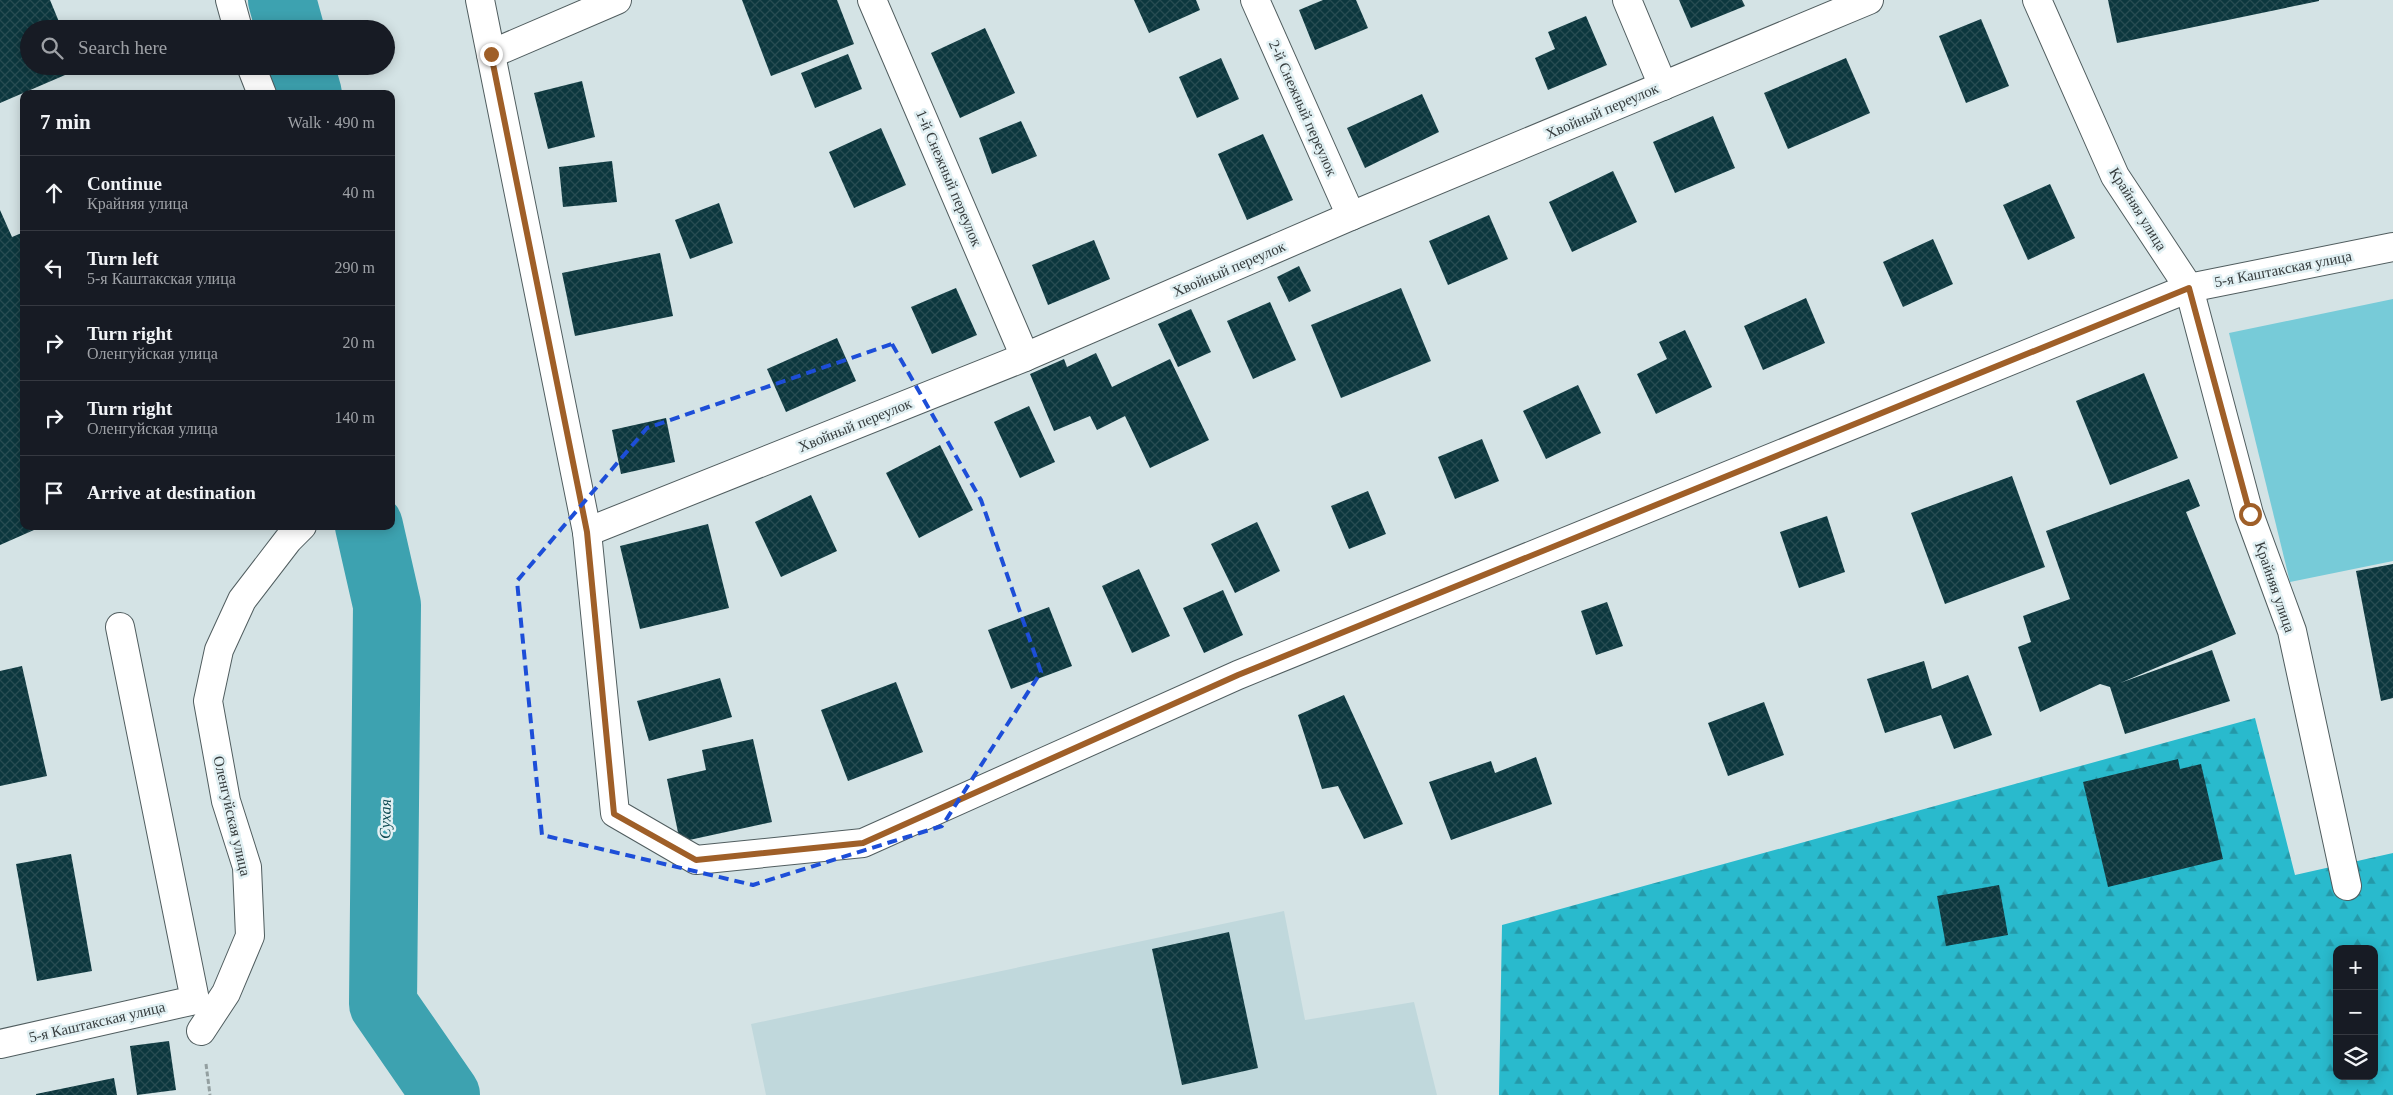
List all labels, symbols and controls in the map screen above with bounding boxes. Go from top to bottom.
search box [20,20,395,75]
icon: search [38,34,66,62]
text: Search here [78,37,167,58]
street label: 2-й Снежный переулок [1266,38,1340,179]
route end [480,43,503,66]
street label: Хвойный переулок [1543,80,1661,142]
street label: 1-й Снежный переулок [913,107,985,249]
text: 7 min [40,110,91,134]
text: Walk · 490 m [288,114,375,131]
street label: Крайняя улица [2106,165,2170,254]
text: Continue [87,173,162,194]
icon: ahead [40,179,68,207]
text: 40 m [343,184,375,201]
text: Крайняя улица [87,195,188,212]
street label: Хвойный переулок [1170,238,1288,300]
text: Turn left [87,248,159,269]
street label: 5-я Каштакская улица [2213,248,2353,290]
icon: left [40,254,68,282]
text: 290 m [335,259,375,276]
text: 5-я Каштакская улица [87,270,236,287]
text: Turn right [87,323,172,344]
icon: right [40,329,68,357]
text: 20 m [343,334,375,351]
text: Оленгуйская улица [87,345,218,362]
street label: Хвойный переулок [796,395,915,455]
text: Turn right [87,398,172,419]
icon: right [40,404,68,432]
text: 140 m [335,409,375,426]
text: Оленгуйская улица [87,420,218,437]
icon: arrive [40,479,68,507]
text: Arrive at destination [87,482,256,503]
route start [2239,503,2262,526]
street label: Крайняя улица [2252,540,2298,635]
street label: Оленгуйская улица [210,754,254,878]
water label: Сухая [376,799,395,839]
map controls [2333,945,2378,1080]
button: + [2333,945,2378,990]
button: − [2333,990,2378,1035]
street label: 5-я Каштакская улица [27,998,167,1045]
button: layers [2333,1035,2378,1080]

